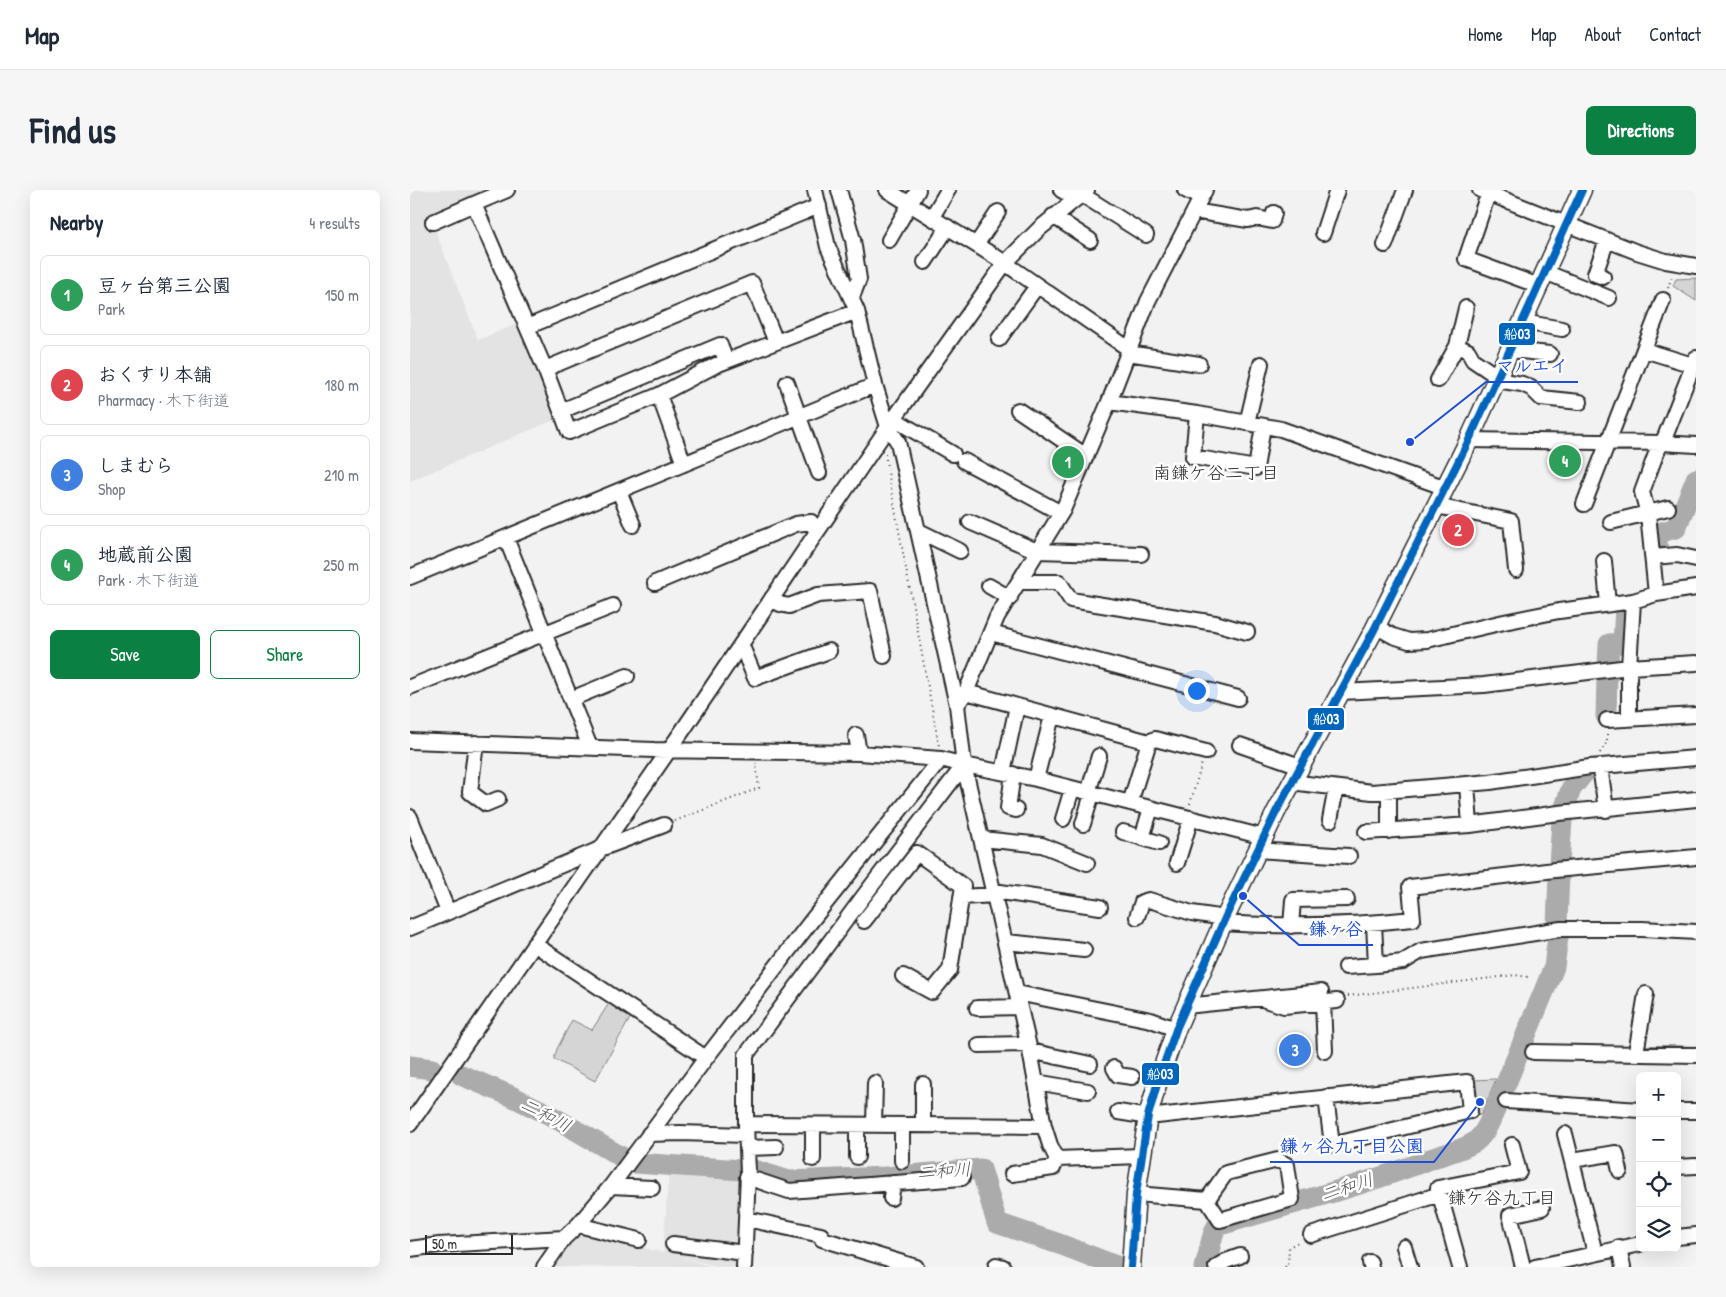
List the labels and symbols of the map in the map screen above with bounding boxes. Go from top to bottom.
line badge: 船03 [1498,322,1536,346]
text: 船03 [1504,324,1531,343]
callout: マルエイ [1486,349,1578,382]
text: マルエイ [1496,353,1568,378]
pin: 4 [1549,442,1581,480]
pin: 1 [1052,443,1084,481]
district label: 南鎌ケ谷二丁目 [1153,460,1279,485]
pin: 2 [1442,511,1474,549]
your location [1184,678,1210,704]
line badge: 船03 [1307,707,1345,731]
text: 船03 [1313,709,1340,728]
callout: 鎌ヶ谷 [1299,912,1373,945]
text: 鎌ヶ谷 [1309,916,1363,941]
pin: 3 [1279,1031,1311,1069]
line badge: 船03 [1141,1062,1180,1086]
text: 船03 [1147,1064,1174,1083]
water label: 二和川 [516,1091,576,1138]
callout: 鎌ヶ谷九丁目公園 [1270,1129,1434,1162]
text: 鎌ヶ谷九丁目公園 [1280,1133,1424,1158]
water label: 二和川 [916,1156,972,1185]
water label: 二和川 [1317,1166,1376,1207]
district label: 鎌ケ谷九丁目 [1448,1185,1556,1210]
scale bar [425,1232,512,1255]

